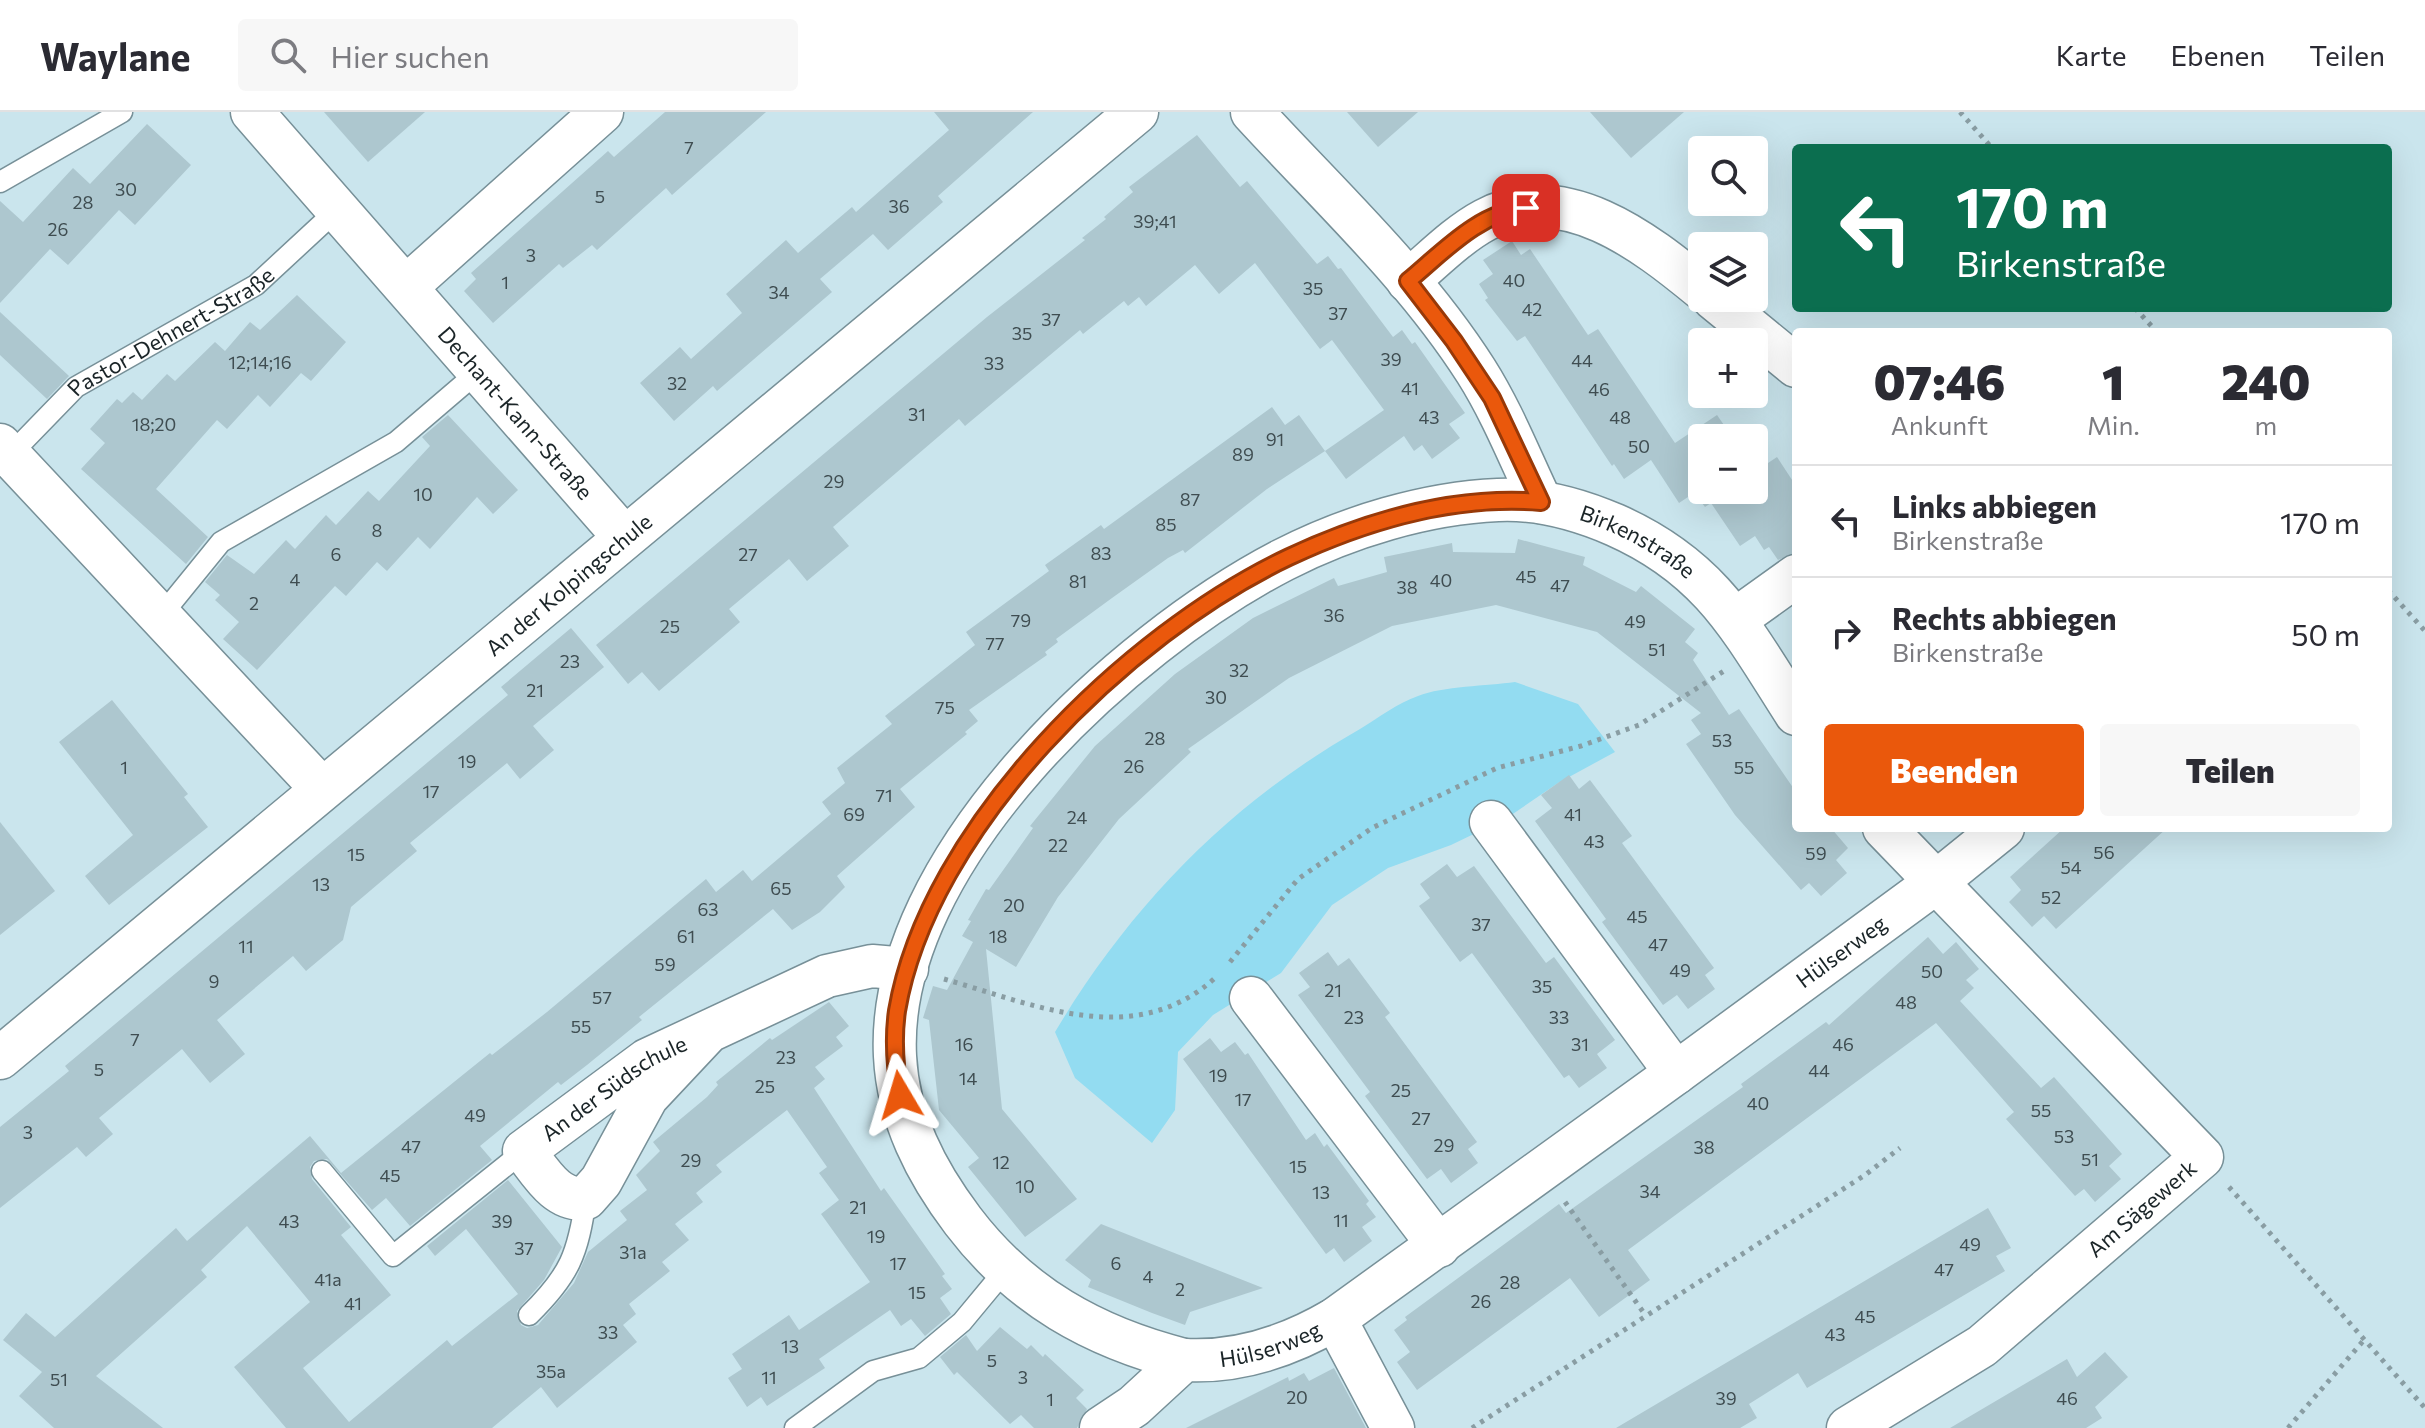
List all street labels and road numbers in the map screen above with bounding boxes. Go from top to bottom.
street label: Pastor-Dehnert-Straße [61,261,279,401]
street label: Dechant-Kann-Straße [433,320,599,505]
street label: Birkenstraße [1577,499,1701,584]
street label: An der Kolpingschule [480,507,657,661]
street label: Hülserweg [1791,909,1892,993]
street label: An der Südschule [536,1029,691,1147]
street label: Am Sägewerk [2081,1154,2202,1263]
street label: Hülserweg [1218,1315,1326,1372]

